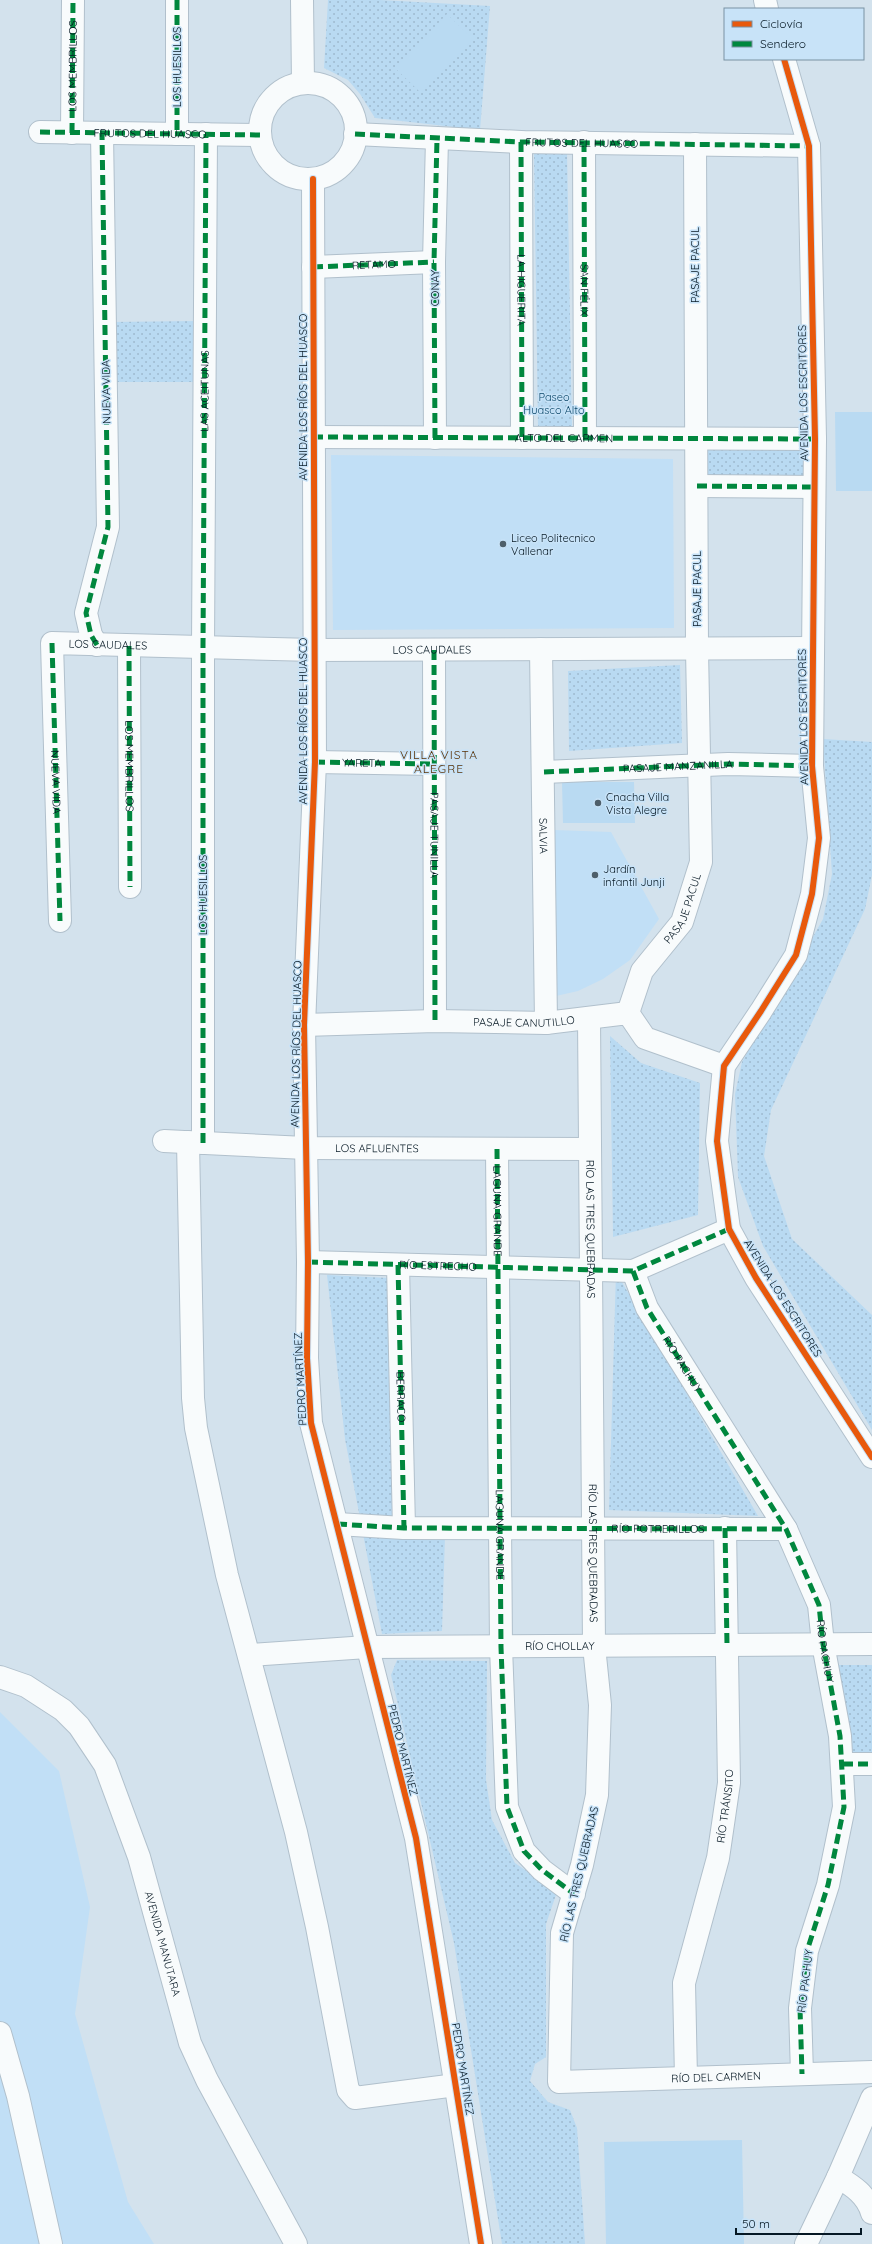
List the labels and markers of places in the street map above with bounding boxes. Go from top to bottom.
place label: Liceo Politecnico Vallenar [511,531,596,558]
marker: Liceo Politecnico Vallenar [498,539,508,549]
place label: Cnacha Villa Vista Alegre [606,790,669,817]
marker: Cnacha Villa Vista Alegre [593,798,603,808]
place label: Jardín infantil Junji [603,862,665,889]
marker: Jardín infantil Junji [590,870,600,880]

